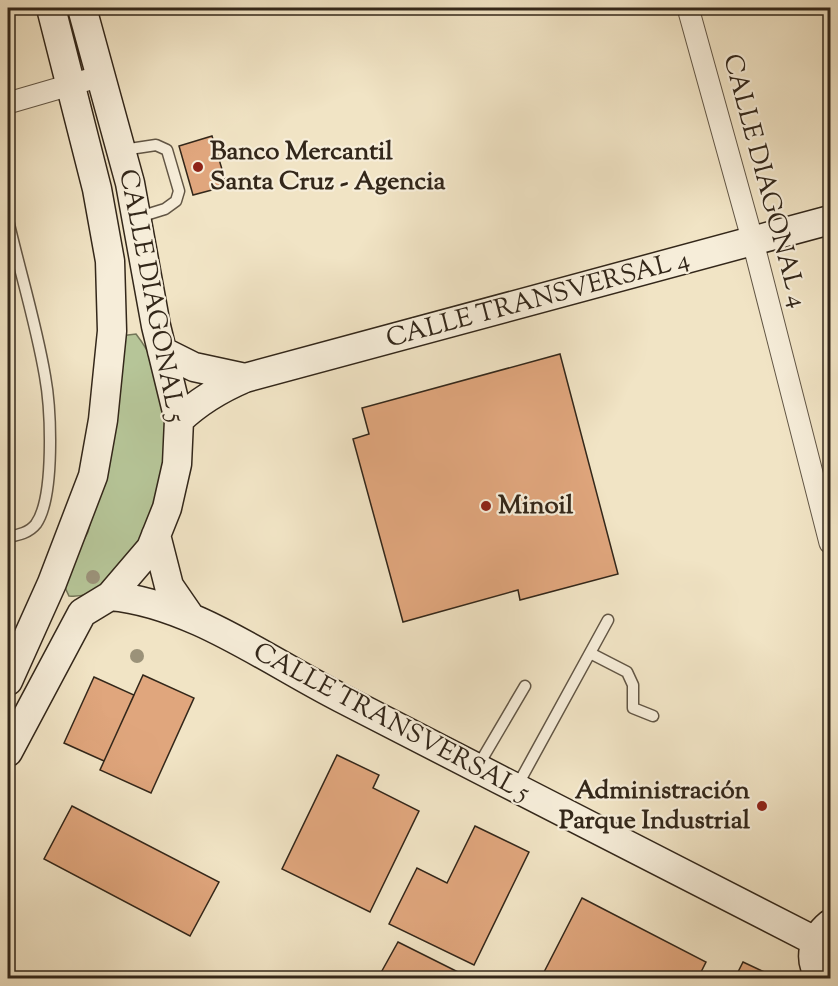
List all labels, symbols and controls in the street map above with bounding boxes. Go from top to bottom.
street label: CALLE DIAGONAL 4 [712,50,816,312]
place label: Banco Mercantil Santa Cruz - Agencia [210,134,446,201]
marker: Banco Mercantil Santa Cruz - Agencia [191,160,205,174]
street label: CALLE DIAGONAL 5 [108,166,194,426]
street label: CALLE TRANSVERSAL 4 [382,242,694,358]
place label: Minoil [498,488,574,525]
marker: Minoil [479,499,493,513]
street label: CALLE TRANSVERSAL 5 [246,634,536,812]
place label: Administración Parque Industrial [559,773,751,840]
marker: Administración Parque Industrial [755,799,769,813]

